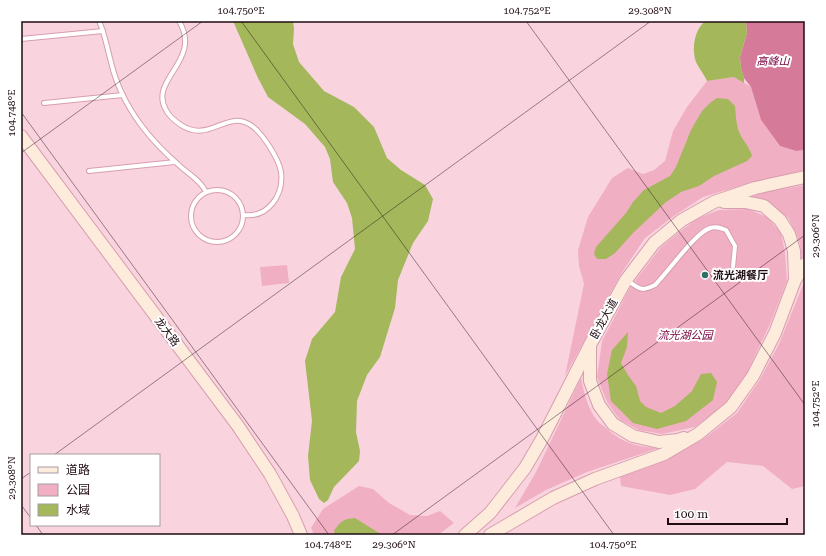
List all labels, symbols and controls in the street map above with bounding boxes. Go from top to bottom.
text: 104.750°E [217,5,265,16]
text: 104.752°E [503,5,551,16]
text: 29.308°N [628,5,672,16]
park label: 高峰山 [757,55,790,68]
text: 104.748°E [6,89,17,137]
text: 29.306°N [810,214,821,258]
place label: 流光湖餐厅 [713,269,768,282]
marker: 流光湖餐厅 [700,270,710,280]
street label: 卧龙大道 [588,297,620,341]
street label: 龙大路 [152,315,182,349]
park label: 流光湖公园 [658,329,714,342]
text: 104.752°E [810,380,821,428]
legend [30,454,160,526]
text: 29.308°N [6,456,17,500]
text: 道路 [66,463,90,477]
text: 公园 [66,483,90,497]
scale bar [668,500,787,526]
text: 水域 [66,503,90,517]
text: 100 m [674,507,708,521]
text: 104.748°E [304,539,352,550]
text: 29.306°N [372,539,416,550]
text: 104.750°E [589,539,637,550]

